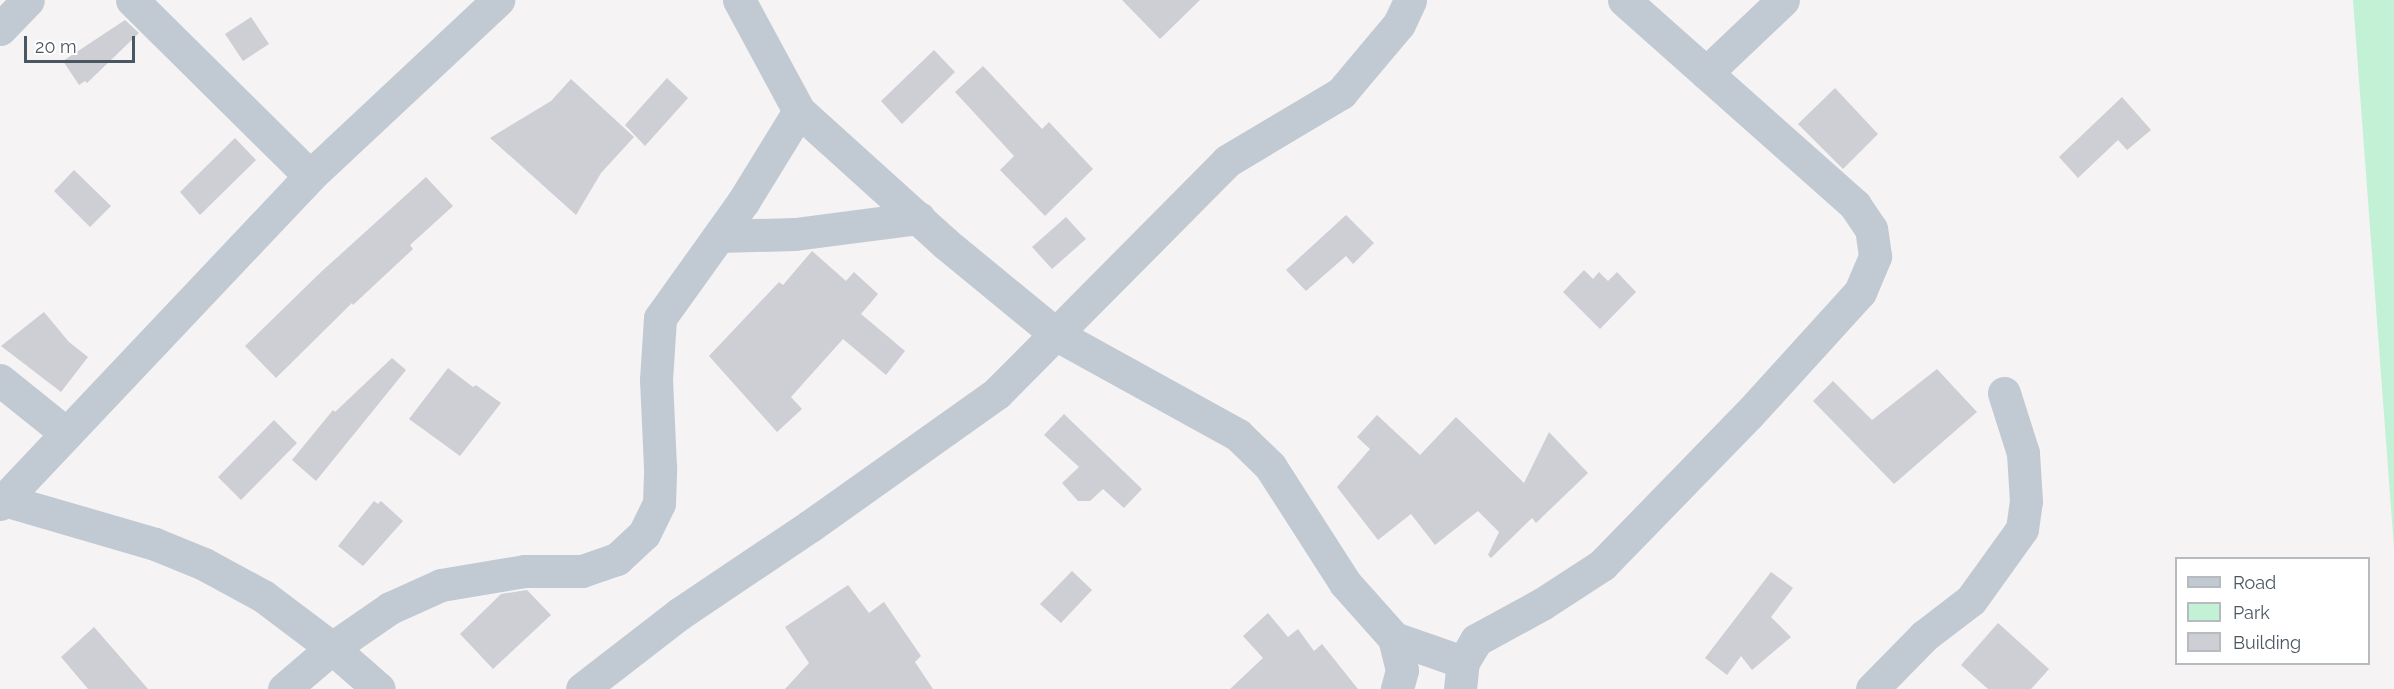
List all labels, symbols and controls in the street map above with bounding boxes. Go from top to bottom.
scale bar [27,24,138,62]
text: 20 m [35,36,77,57]
legend [2175,557,2370,665]
text: Road [2233,572,2276,593]
text: Park [2233,602,2270,623]
text: Building [2233,632,2301,653]

